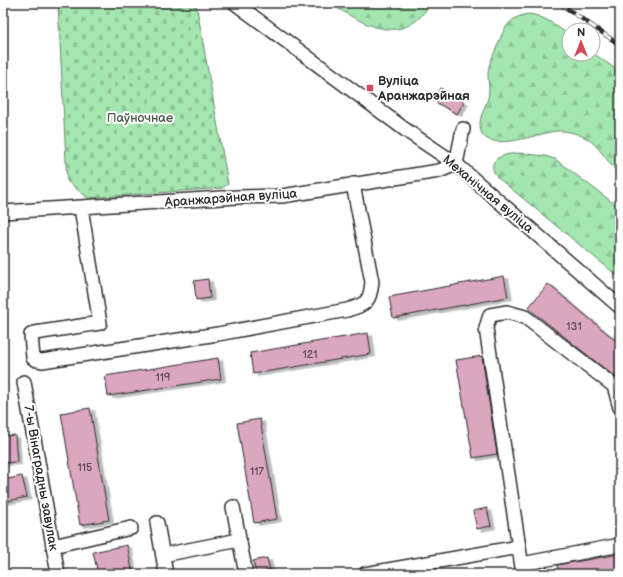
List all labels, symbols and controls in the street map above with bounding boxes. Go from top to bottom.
north arrow [561,22,601,62]
text: N [577,26,585,39]
place label: Вуліца Аранжарэйная [377,73,470,104]
marker: Вуліца Аранжарэйная [365,83,375,93]
park label: Паўночнае [107,110,173,126]
street label: Механічная вуліца [439,151,537,237]
street label: Аранжарэйная вуліца [163,185,298,211]
house number: 131 [566,320,582,333]
house number: 121 [303,348,317,361]
house number: 119 [156,371,170,384]
street label: 7-ы Вінаградны завулак [20,404,62,552]
house number: 115 [78,461,92,474]
house number: 117 [250,465,265,478]

